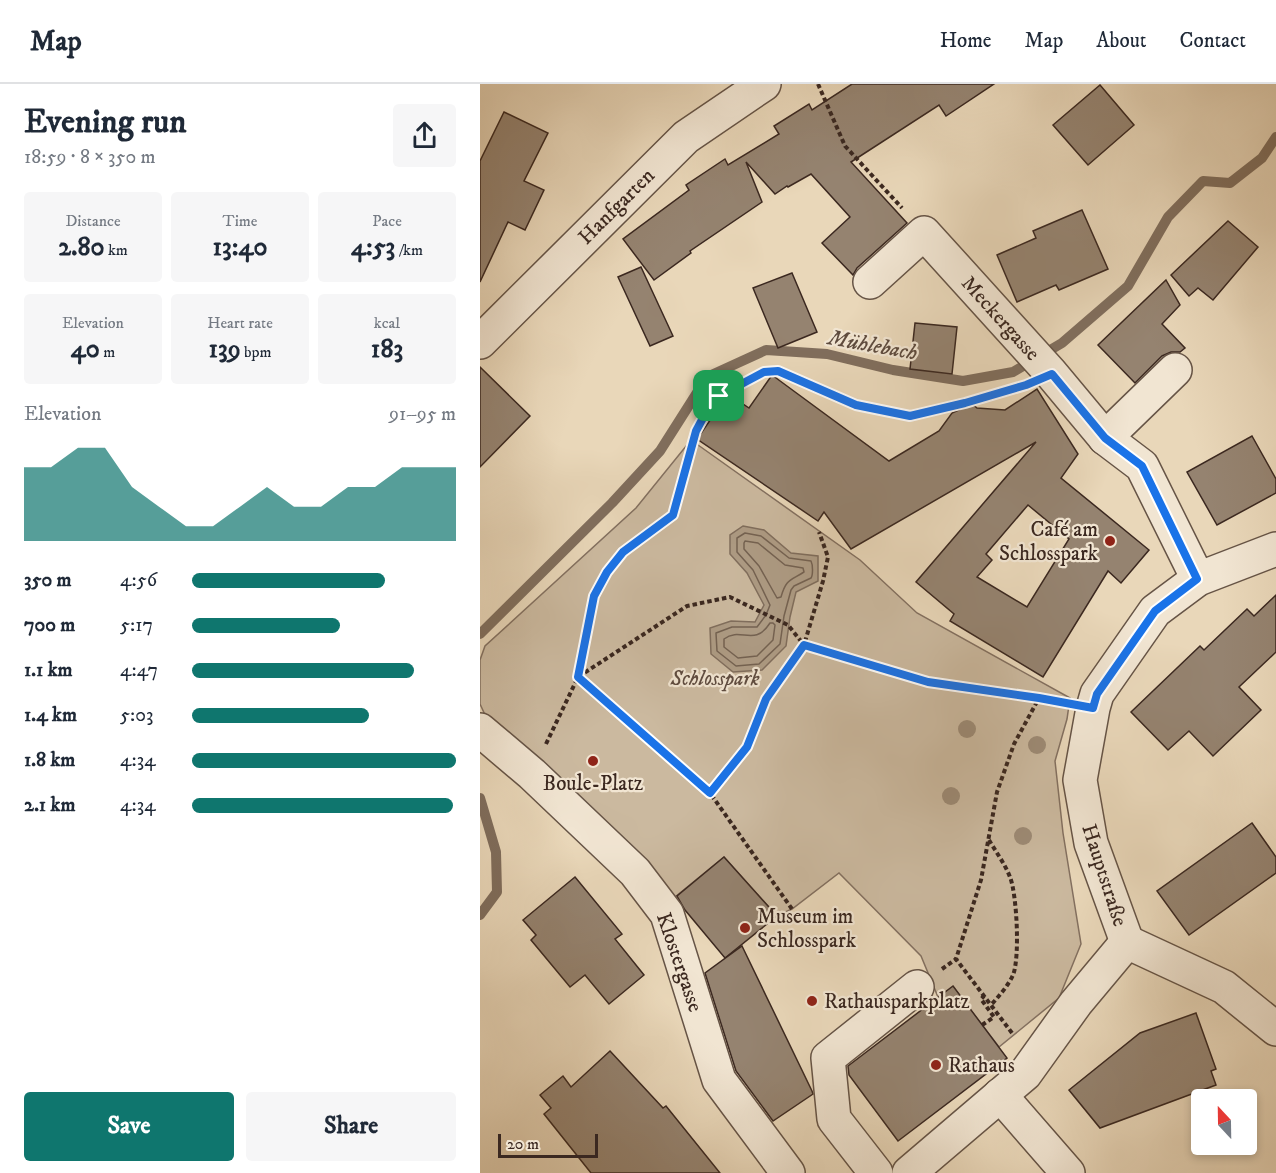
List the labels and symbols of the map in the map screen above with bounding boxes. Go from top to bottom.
street label: Hanfgarten [573,163,660,250]
street label: Meckergasse [955,271,1045,367]
water label: Mühlebach [824,324,920,367]
pin [693,370,744,421]
place label: Café am Schlosspark [999,517,1099,567]
marker: Café am Schlosspark [1103,534,1117,548]
park label: Schlosspark [670,666,760,692]
marker: Boule-Platz [586,754,600,768]
place label: Boule-Platz [543,771,643,797]
street label: Hauptstraße [1075,821,1133,930]
place label: Museum im Schlosspark [757,904,857,954]
street label: Klostergasse [650,909,708,1016]
marker: Museum im Schlosspark [738,921,752,935]
place label: Rathausparkplatz [824,989,970,1015]
marker: Rathausparkplatz [805,994,819,1008]
place label: Rathaus [948,1053,1015,1079]
marker: Rathaus [929,1058,943,1072]
north arrow [1191,1089,1257,1155]
scale bar [498,1131,598,1158]

